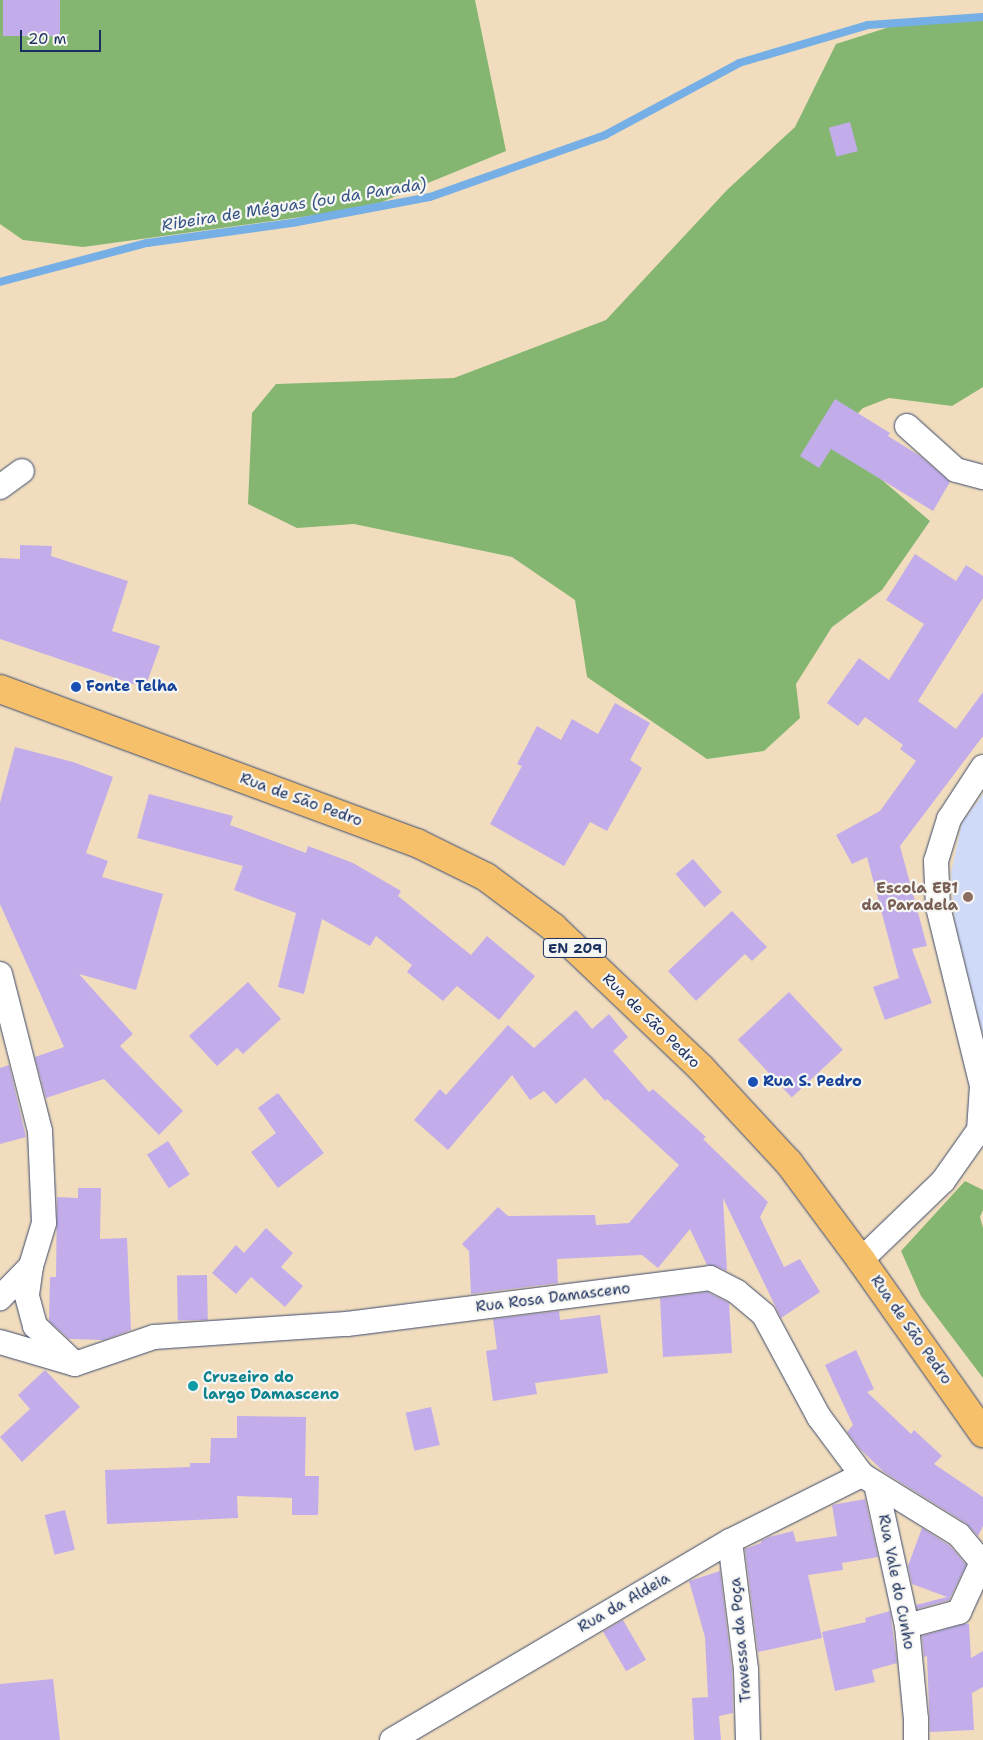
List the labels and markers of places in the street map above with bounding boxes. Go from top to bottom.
place label: Fonte Telha [86,678,177,696]
marker: Fonte Telha [70,681,82,693]
place label: Escola EB1 da Paradela [861,879,958,914]
marker: Escola EB1 da Paradela [962,891,974,903]
place label: Rua S. Pedro [763,1073,862,1091]
marker: Rua S. Pedro [747,1076,759,1088]
place label: Cruzeiro do largo Damasceno [203,1368,339,1403]
marker: Cruzeiro do largo Damasceno [187,1380,199,1392]

